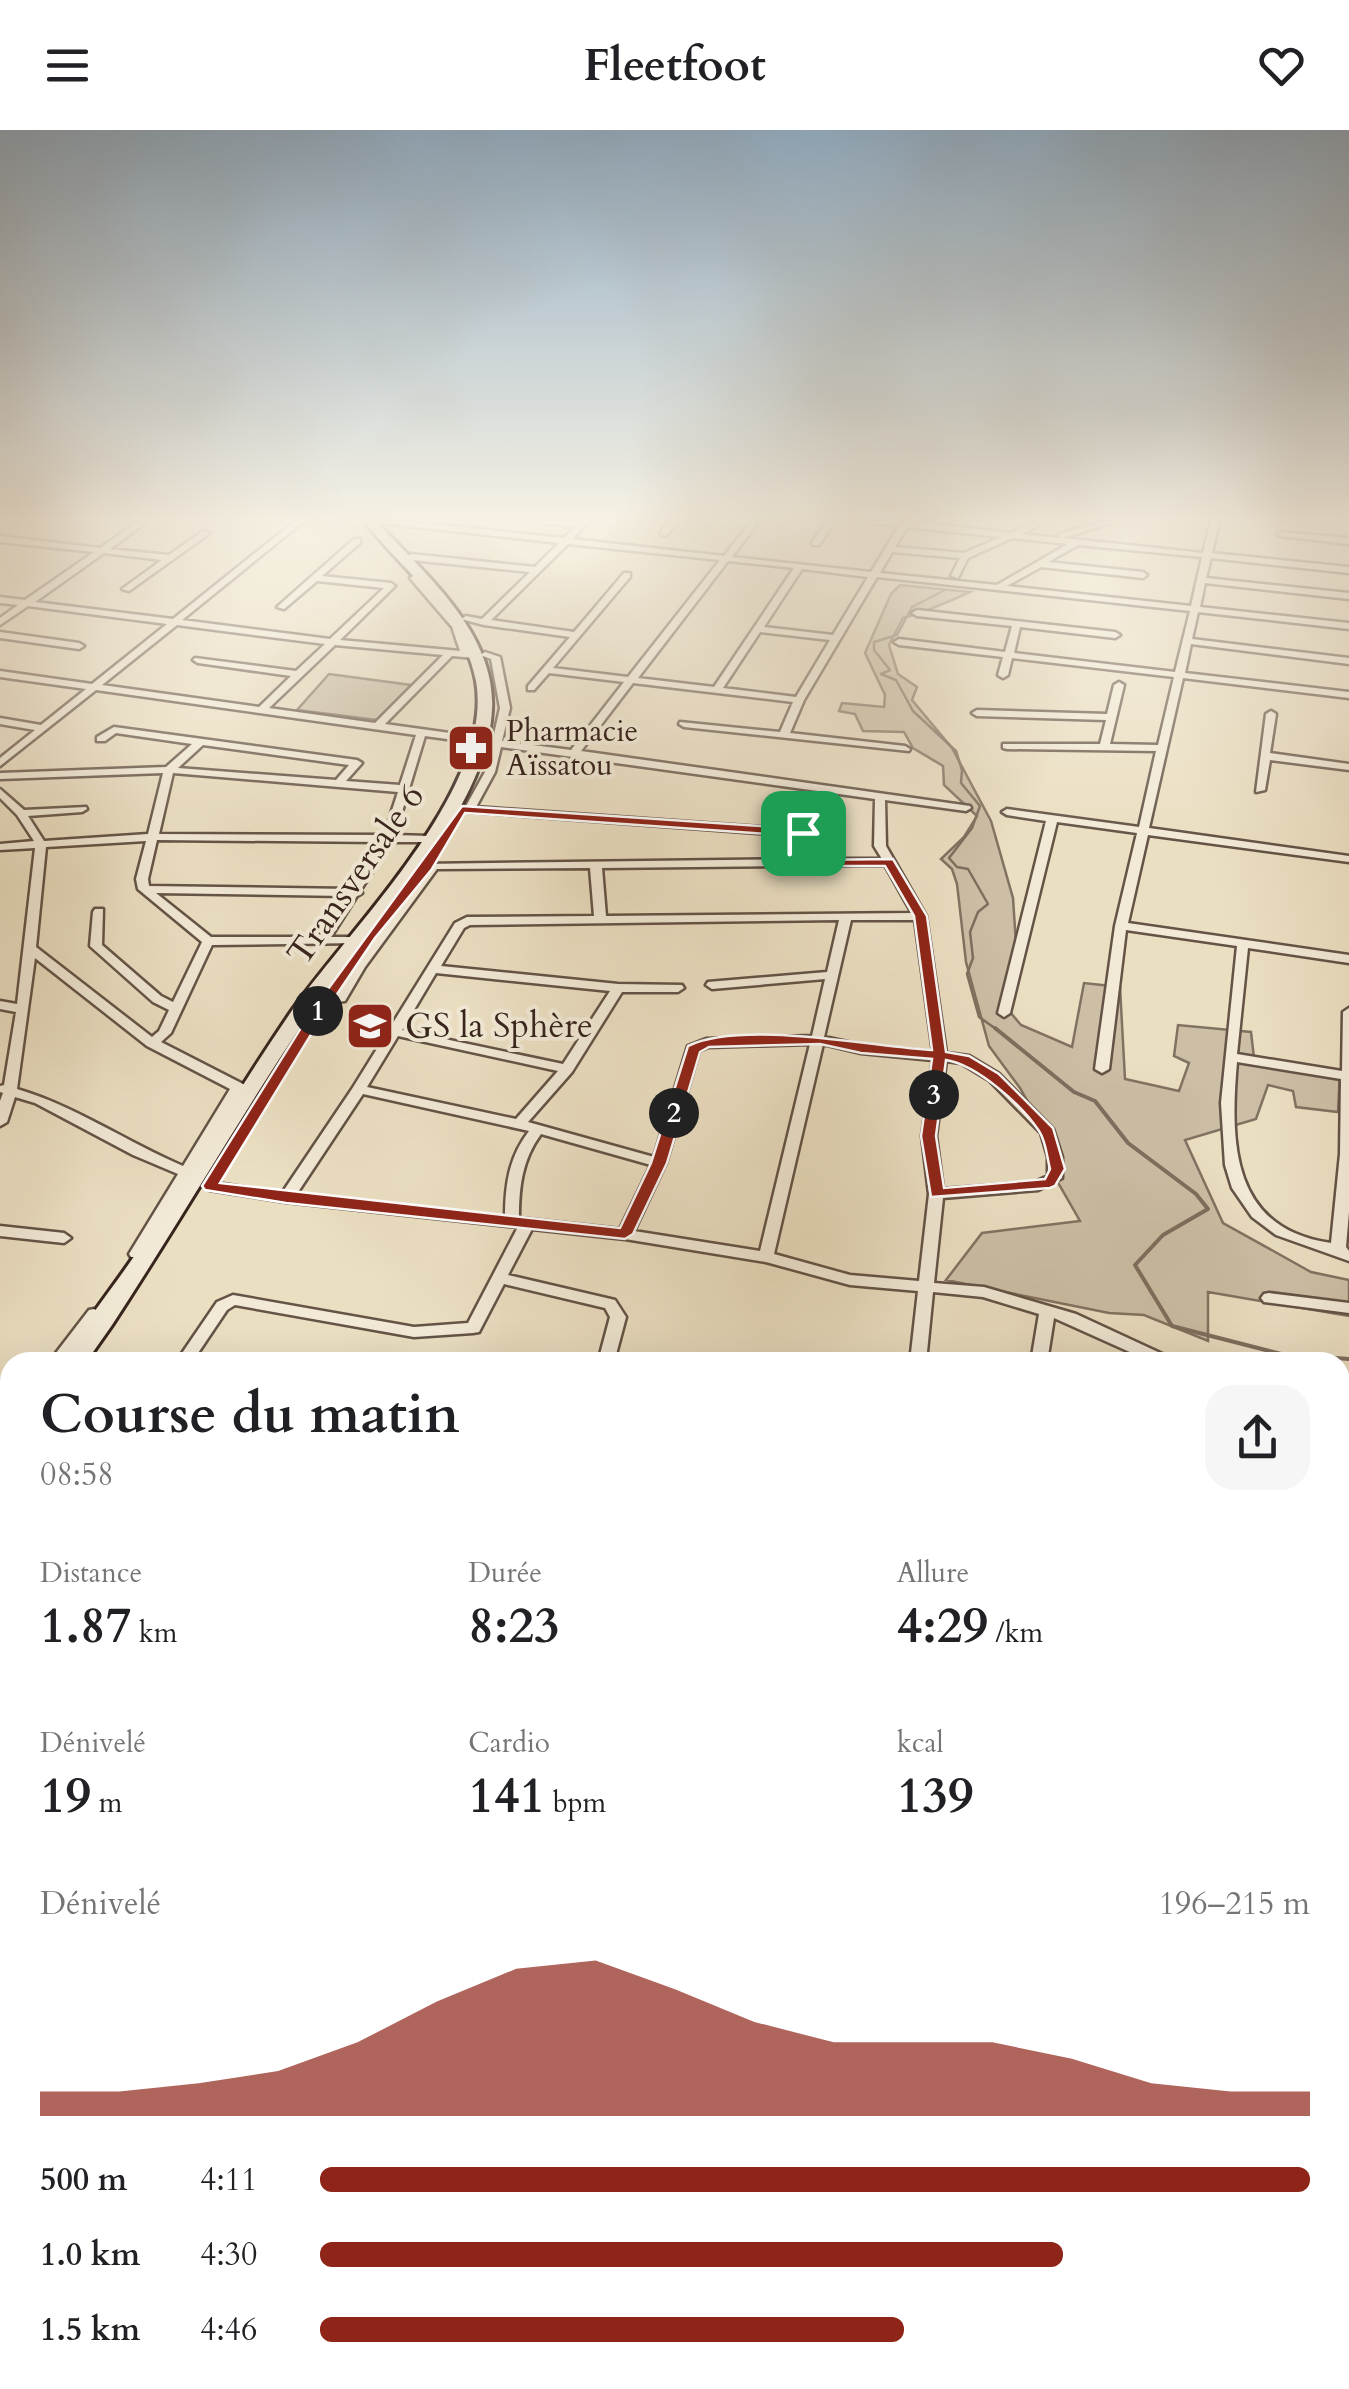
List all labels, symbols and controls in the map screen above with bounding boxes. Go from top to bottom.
text: Fleetfoot [583,35,766,96]
icon: menu [40,38,95,93]
icon: heart [1254,38,1309,93]
place label: Pharmacie Aïssatou [506,711,638,786]
pharmacy icon: Pharmacie Aïssatou [445,722,497,774]
street label: Transversale 6 [276,775,436,975]
pin [761,791,846,876]
icon: arrive [776,806,831,861]
pin: 1 [293,986,343,1036]
text: 1 [311,992,325,1030]
school or university icon: GS la Sphère [344,1000,396,1052]
place label: GS la Sphère [405,1002,593,1050]
pin: 3 [909,1070,959,1120]
text: 3 [927,1076,941,1114]
pin: 2 [649,1088,699,1138]
text: 2 [667,1094,681,1132]
text: Course du matin [40,1378,460,1452]
button: share [1205,1385,1310,1490]
text: 08:58 [40,1453,114,1497]
text: Distance [40,1554,142,1592]
text: Durée [468,1554,542,1592]
text: Allure [897,1554,969,1592]
text: 1.87 [40,1592,131,1660]
text: 8:23 [468,1592,560,1660]
text: 4:29 [897,1592,988,1660]
text: km [131,1614,178,1652]
text: /km [988,1614,1043,1652]
text: Dénivelé [40,1724,146,1762]
text: Cardio [468,1724,550,1762]
text: kcal [897,1724,944,1762]
text: 19 [40,1762,91,1830]
text: 141 [468,1762,545,1830]
text: 139 [897,1762,974,1830]
text: m [91,1784,122,1822]
text: bpm [545,1784,606,1822]
text: Dénivelé [40,1882,161,1926]
text: 196–215 m [1158,1882,1310,1926]
text: 500 m [40,2158,127,2202]
text: 4:11 [200,2158,257,2202]
text: 1.0 km [40,2233,140,2277]
text: 4:30 [200,2233,257,2277]
text: 1.5 km [40,2308,140,2352]
text: 4:46 [200,2308,257,2352]

